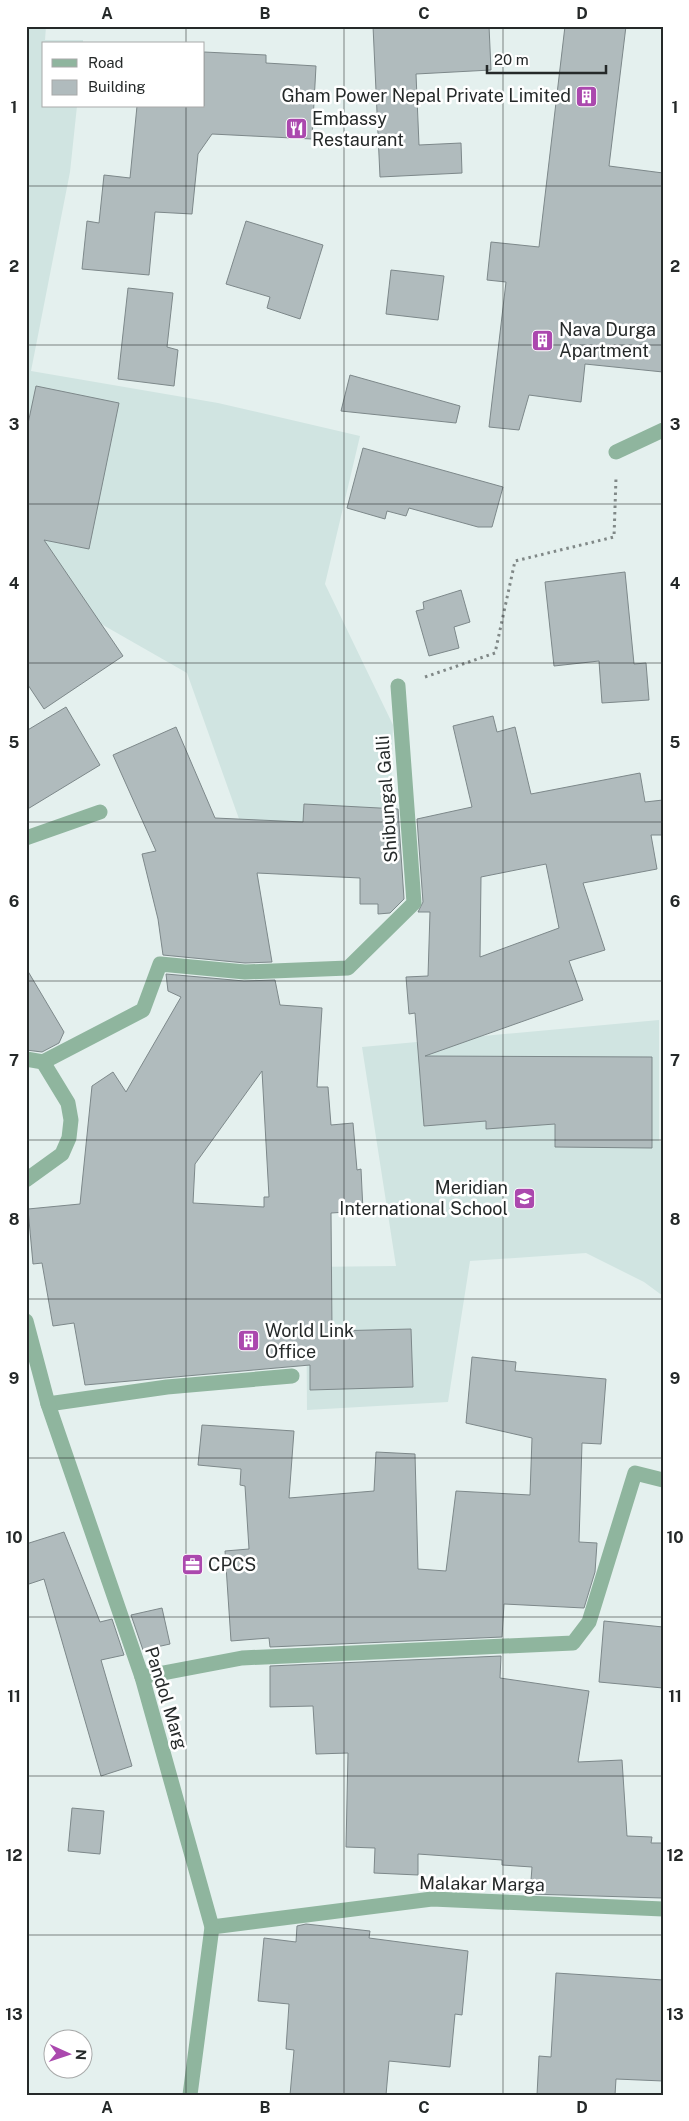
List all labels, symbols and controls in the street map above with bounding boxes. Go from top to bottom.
text: A [101,4,113,23]
text: B [260,4,271,23]
text: C [418,4,430,23]
text: D [576,4,588,23]
legend [42,42,205,108]
scale bar [487,42,605,74]
text: 20 m [494,51,529,68]
text: Road [88,54,124,71]
text: Building [88,78,146,95]
building icon: Gham Power Nepal Private Limited [575,84,599,108]
place label: Gham Power Nepal Private Limited [281,85,571,106]
text: 1 [11,98,17,117]
text: 1 [672,98,678,117]
place label: Embassy Restaurant [312,108,404,150]
restaurant icon: Embassy Restaurant [284,117,308,141]
text: 2 [9,257,19,276]
text: 2 [670,257,680,276]
place label: Nava Durga Apartment [559,319,656,361]
building icon: Nava Durga Apartment [531,328,555,352]
text: 3 [9,415,19,434]
text: 3 [670,415,680,434]
text: 4 [9,574,20,593]
text: 4 [670,574,681,593]
text: 5 [9,733,20,752]
text: 5 [670,733,681,752]
street label: Shibungal Galli [372,735,401,863]
text: 6 [9,892,19,911]
text: 6 [670,892,680,911]
text: 7 [9,1051,19,1070]
text: 7 [670,1051,680,1070]
place label: Meridian International School [339,1177,508,1219]
school or university icon: Meridian International School [512,1186,536,1210]
text: 8 [9,1210,20,1229]
text: 8 [670,1210,681,1229]
place label: World Link Office [265,1320,354,1362]
building icon: World Link Office [237,1329,261,1353]
text: 9 [9,1369,19,1388]
text: 9 [670,1369,680,1388]
text: 10 [5,1528,23,1547]
text: 10 [666,1528,684,1547]
office icon: CPCS [180,1553,204,1577]
place label: CPCS [208,1554,256,1575]
street label: Pandol Marg [141,1644,192,1752]
text: 11 [7,1687,21,1706]
text: 11 [668,1687,682,1706]
text: 12 [5,1846,23,1865]
text: 12 [666,1846,684,1865]
street label: Malakar Marga [419,1872,545,1895]
text: 13 [5,2005,23,2024]
text: 13 [666,2005,684,2024]
north arrow [42,2028,92,2078]
text: N [73,2049,89,2061]
text: A [101,2098,113,2117]
text: B [260,2098,271,2117]
text: C [418,2098,430,2117]
text: D [576,2098,588,2117]

